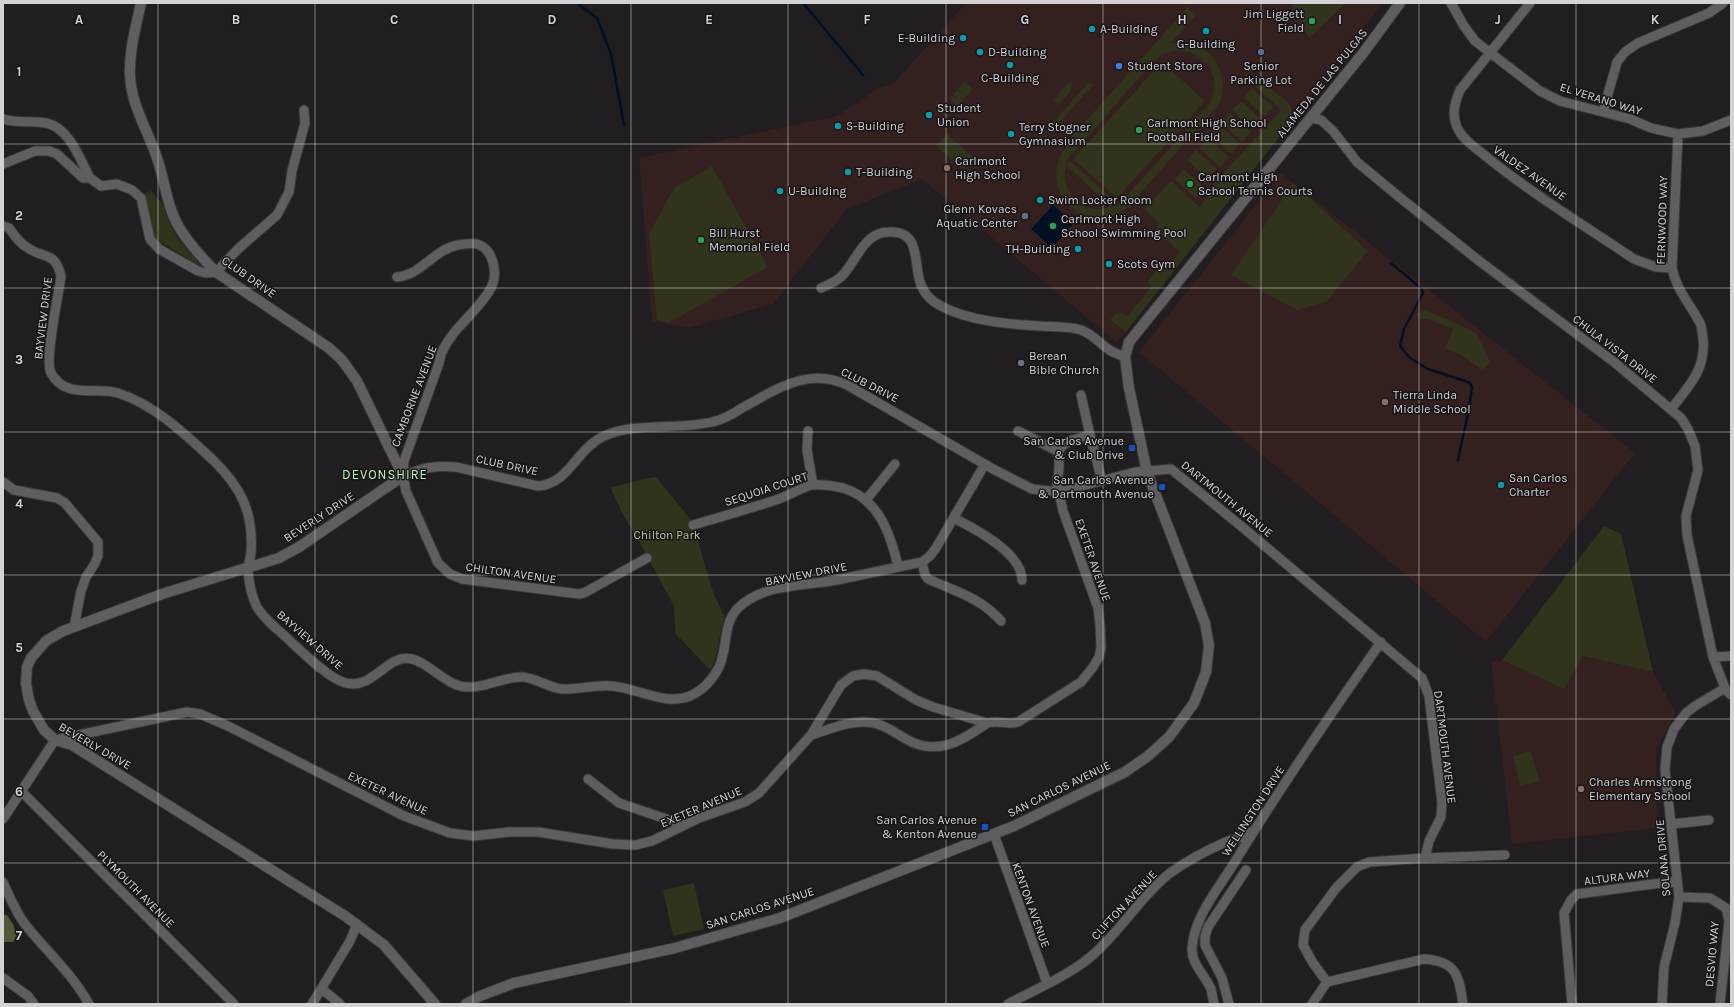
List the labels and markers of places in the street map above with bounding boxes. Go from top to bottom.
place label: Jim Liggett Field [1244,7,1304,35]
marker: Jim Liggett Field [1307,16,1317,26]
place label: A-Building [1100,22,1158,36]
marker: A-Building [1087,24,1097,34]
marker: G-Building [1201,26,1211,36]
place label: E-Building [898,31,955,45]
marker: E-Building [958,33,968,43]
place label: G-Building [1177,37,1235,51]
place label: D-Building [988,45,1047,59]
marker: D-Building [975,47,985,57]
marker: Senior Parking Lot [1256,47,1266,57]
place label: Student Store [1127,59,1203,73]
place label: Senior Parking Lot [1230,59,1292,87]
marker: C-Building [1005,60,1015,70]
marker: Student Store [1114,61,1124,71]
place label: C-Building [981,71,1039,85]
place label: Student Union [937,101,982,129]
marker: Student Union [924,110,934,120]
place label: Carlmont High School Football Field [1147,116,1267,144]
place label: S-Building [846,119,904,133]
place label: Terry Stogner Gymnasium [1019,120,1091,148]
marker: S-Building [833,121,843,131]
marker: Carlmont High School Football Field [1134,125,1144,135]
marker: Terry Stogner Gymnasium [1006,129,1016,139]
place label: Carlmont High School [955,154,1021,182]
marker: Carlmont High School [942,163,952,173]
place label: T-Building [856,165,913,179]
marker: T-Building [843,167,853,177]
place label: Carlmont High School Tennis Courts [1198,170,1313,198]
marker: Carlmont High School Tennis Courts [1185,179,1195,189]
place label: U-Building [788,184,847,198]
marker: U-Building [775,186,785,196]
place label: Swim Locker Room [1048,193,1152,207]
marker: Swim Locker Room [1035,195,1045,205]
place label: Glenn Kovacs Aquatic Center [936,202,1018,230]
marker: Glenn Kovacs Aquatic Center [1020,211,1030,221]
place label: Carlmont High School Swimming Pool [1061,212,1187,240]
marker: Carlmont High School Swimming Pool [1048,221,1058,231]
place label: Bill Hurst Memorial Field [709,226,790,254]
marker: Bill Hurst Memorial Field [696,235,706,245]
place label: TH-Building [1005,242,1070,256]
marker: TH-Building [1073,244,1083,254]
place label: Scots Gym [1117,257,1175,271]
marker: Scots Gym [1104,259,1114,269]
place label: Berean Bible Church [1029,349,1099,377]
marker: Berean Bible Church [1016,358,1026,368]
place label: Tierra Linda Middle School [1393,388,1471,416]
marker: Tierra Linda Middle School [1380,397,1390,407]
place label: San Carlos Avenue & Club Drive [1023,434,1124,462]
marker: San Carlos Avenue & Club Drive [1127,443,1137,453]
place label: San Carlos Charter [1509,471,1567,499]
place label: San Carlos Avenue & Dartmouth Avenue [1038,473,1154,501]
marker: San Carlos Charter [1496,480,1506,490]
marker: San Carlos Avenue & Dartmouth Avenue [1157,482,1167,492]
place label: Charles Armstrong Elementary School [1589,775,1692,803]
marker: Charles Armstrong Elementary School [1576,784,1586,794]
place label: San Carlos Avenue & Kenton Avenue [876,813,977,841]
marker: San Carlos Avenue & Kenton Avenue [980,822,990,832]

